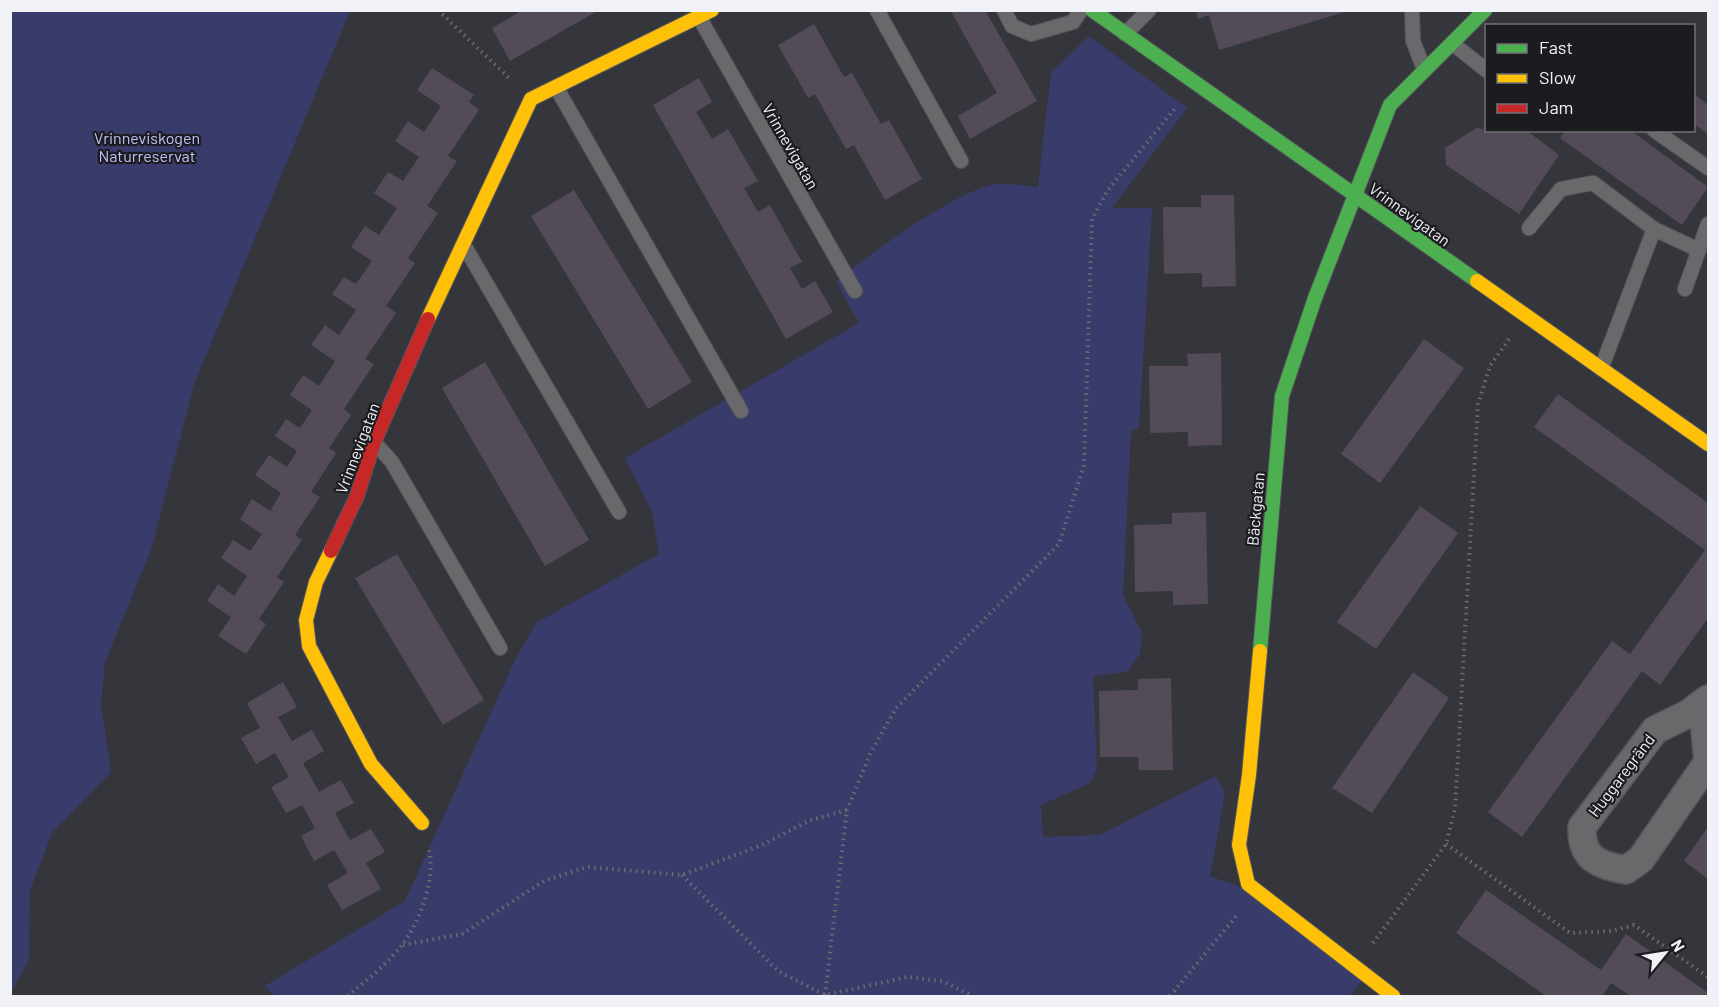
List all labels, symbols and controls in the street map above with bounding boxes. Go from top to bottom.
legend [1485,24,1695,132]
text: Fast [1539,36,1573,58]
text: Slow [1539,66,1576,88]
text: Jam [1539,96,1573,118]
street label: Vrinnevigatan [759,100,823,192]
park label: Vrinneviskogen Naturreservat [94,128,200,165]
street label: Vrinnevigatan [1366,178,1454,250]
street label: Vrinnevigatan [331,400,383,496]
street label: Bäckgatan [1242,472,1268,546]
street label: Huggaregränd [1584,730,1658,820]
north arrow [1635,923,1695,983]
text: N [1668,936,1689,955]

